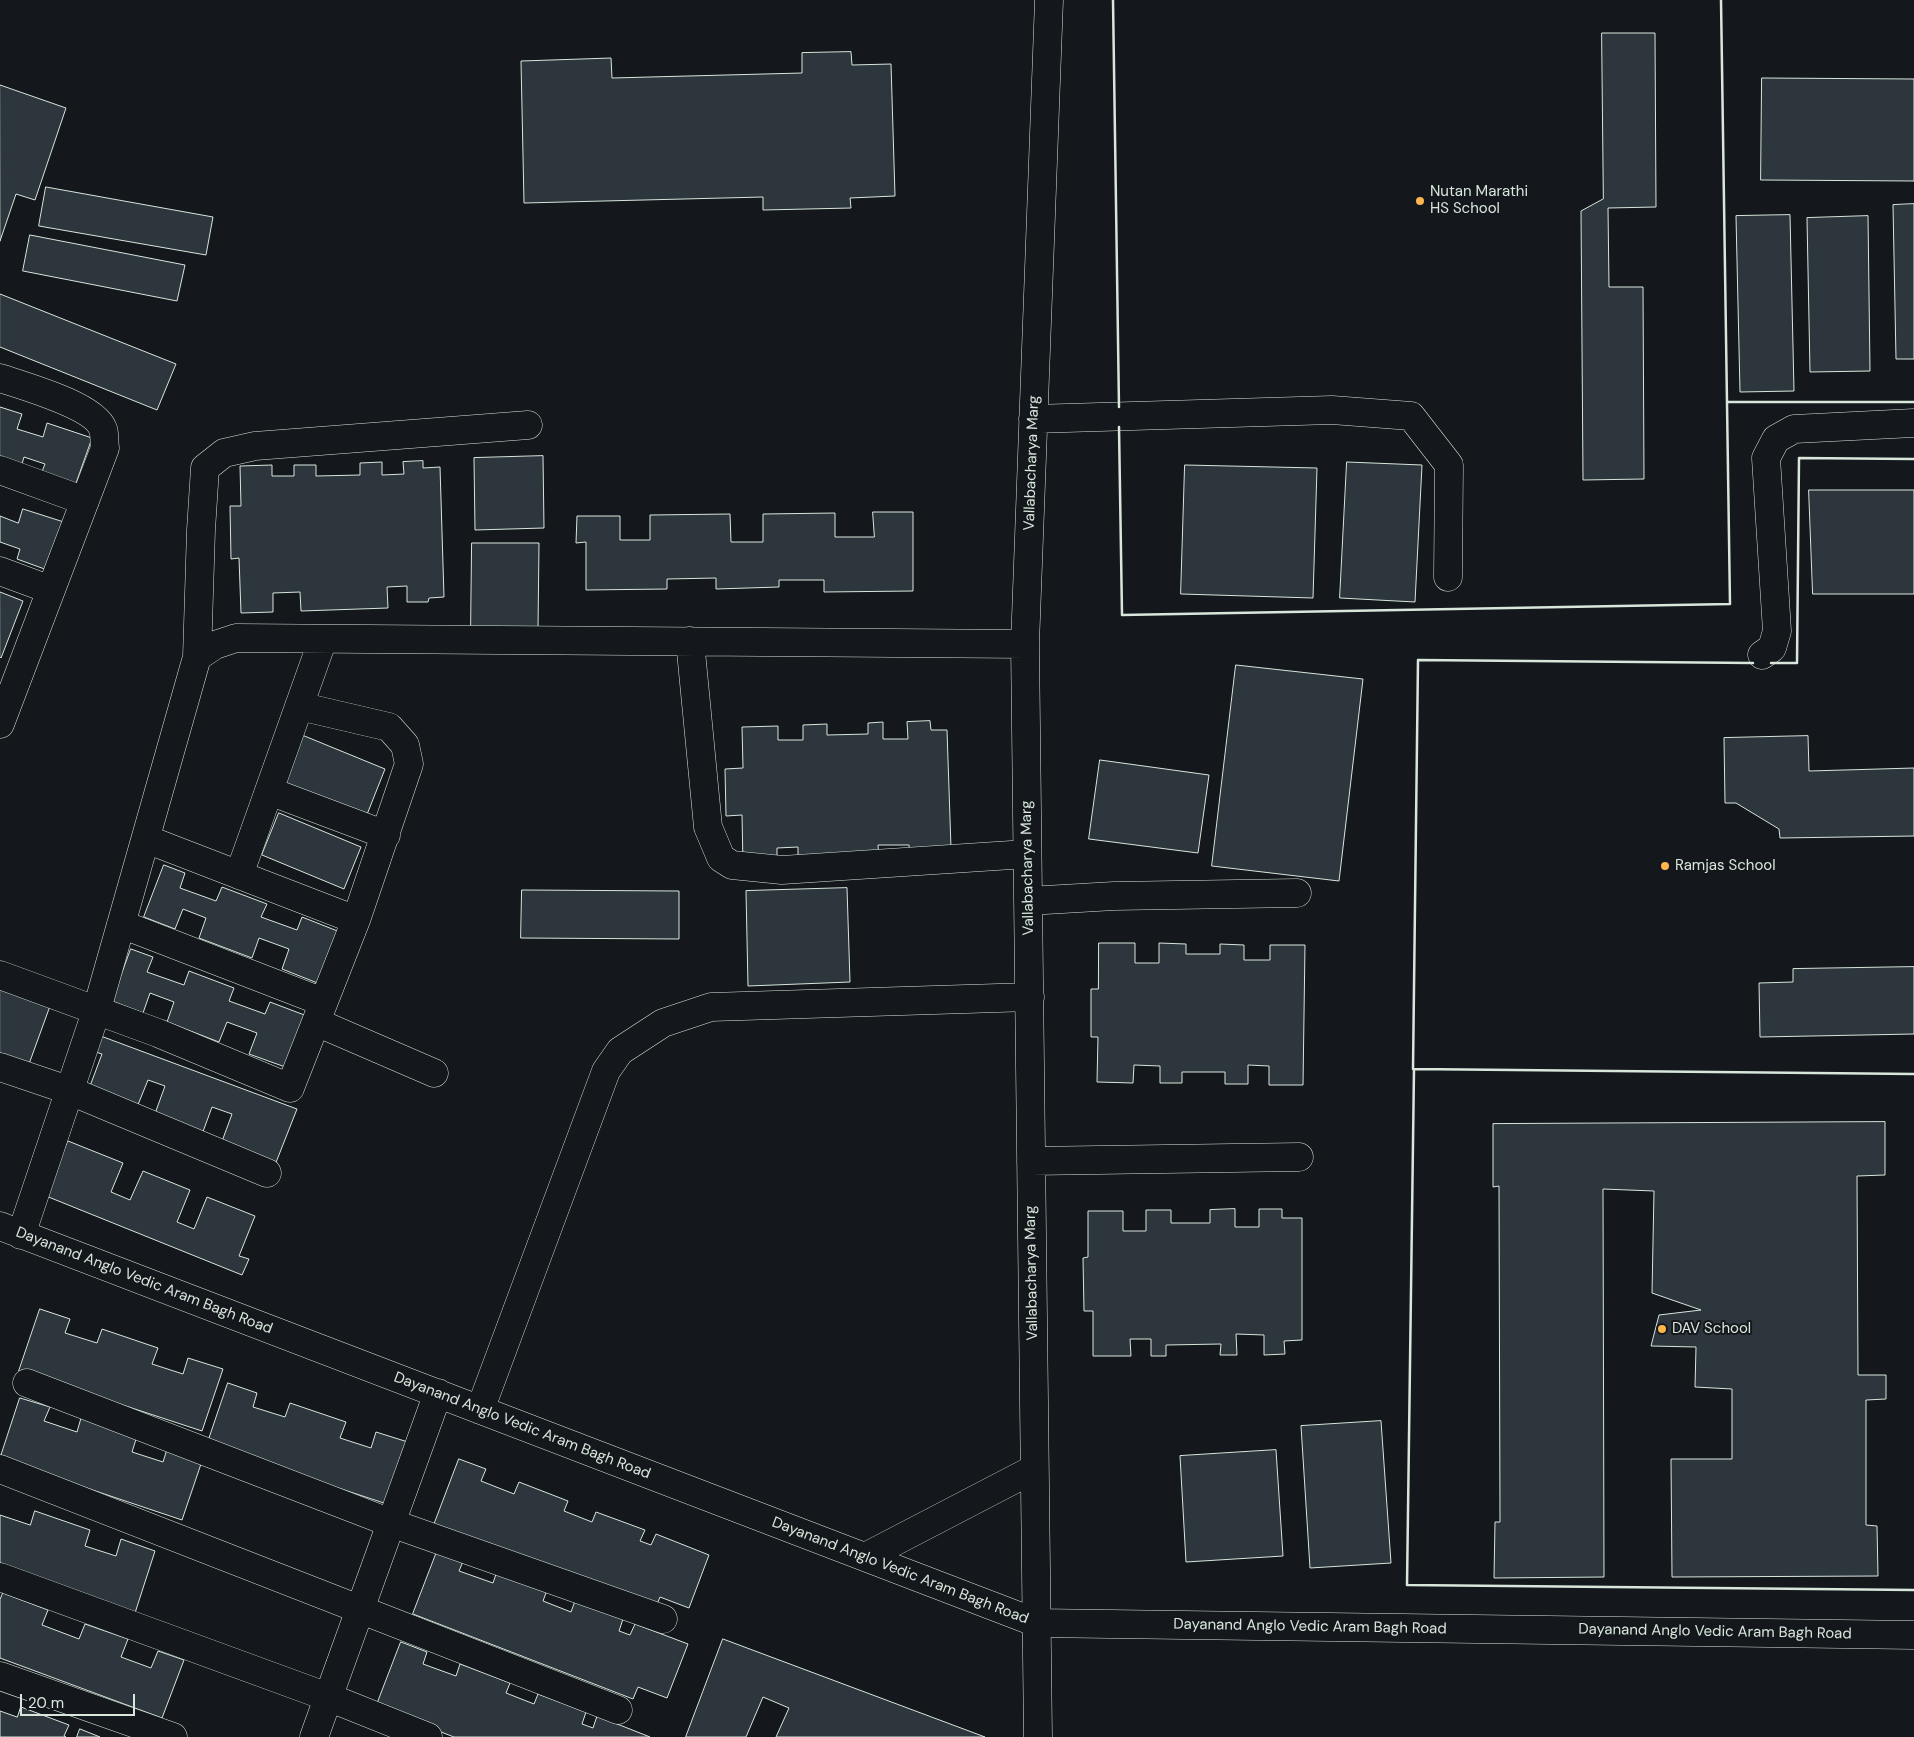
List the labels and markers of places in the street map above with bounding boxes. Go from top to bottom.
place label: Nutan Marathi HS School [1430,183,1528,218]
marker: Nutan Marathi HS School [1414,195,1426,207]
place label: Ramjas School [1675,857,1776,875]
marker: Ramjas School [1659,860,1671,872]
place label: DAV School [1672,1320,1751,1338]
marker: DAV School [1656,1323,1668,1335]

